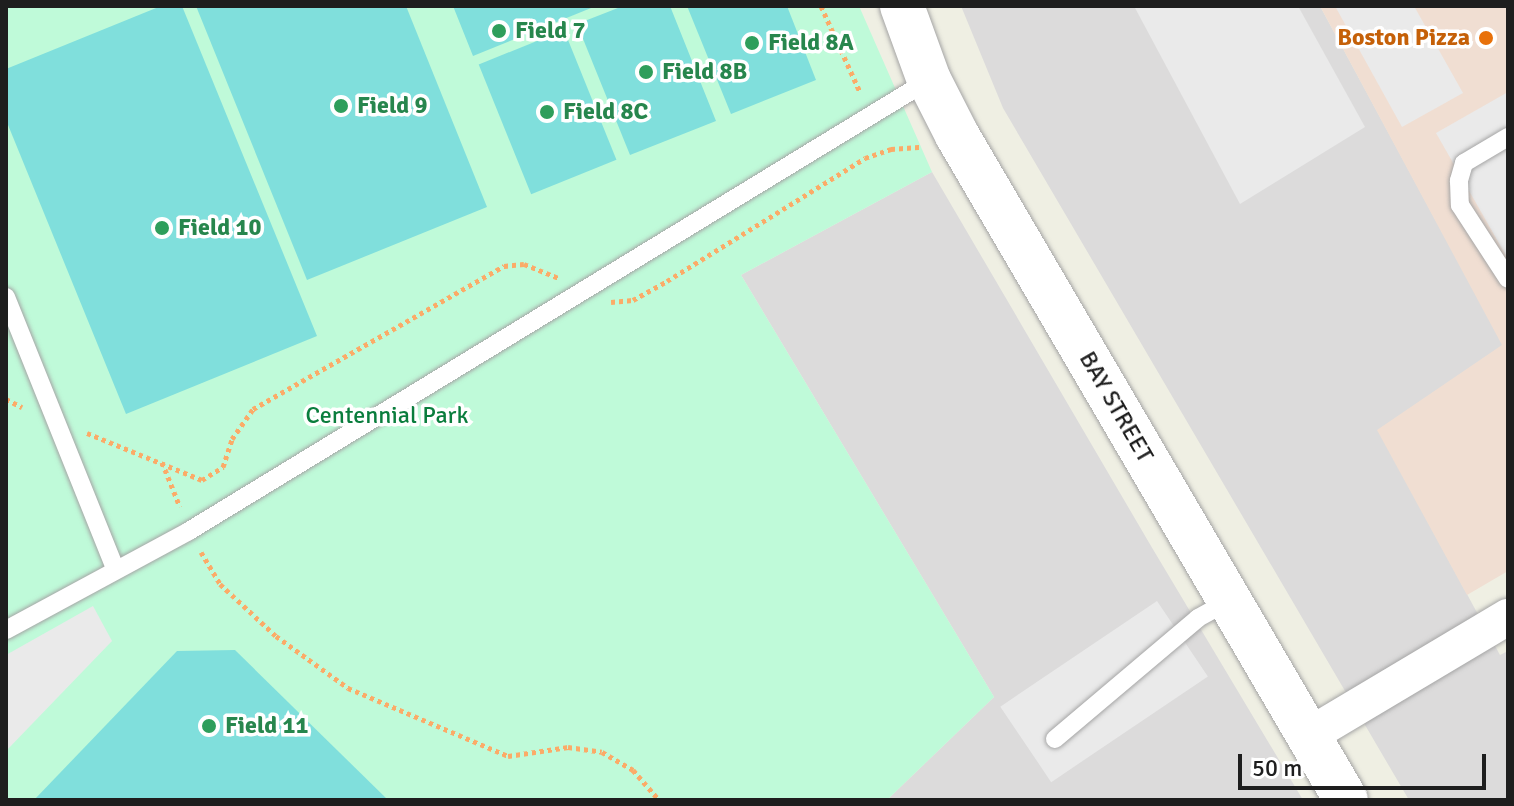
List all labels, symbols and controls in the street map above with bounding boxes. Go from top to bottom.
place label: Field 7 [515,17,585,45]
marker: Field 7 [490,22,508,40]
place label: Boston Pizza [1337,24,1470,52]
place label: Field 8A [768,29,854,57]
marker: Boston Pizza [1477,29,1495,47]
marker: Field 8A [743,34,761,52]
place label: Field 8B [662,58,747,86]
marker: Field 8B [637,63,655,81]
place label: Field 9 [357,92,427,120]
marker: Field 9 [332,97,350,115]
place label: Field 8C [563,98,648,126]
marker: Field 8C [538,103,556,121]
place label: Field 10 [178,214,261,242]
marker: Field 10 [153,219,171,237]
street label: BAY STREET [1073,346,1159,468]
park label: Centennial Park [306,402,468,430]
place label: Field 11 [225,712,308,740]
marker: Field 11 [200,717,218,735]
scale bar [1242,738,1490,788]
text: 50 m [1252,753,1302,783]

